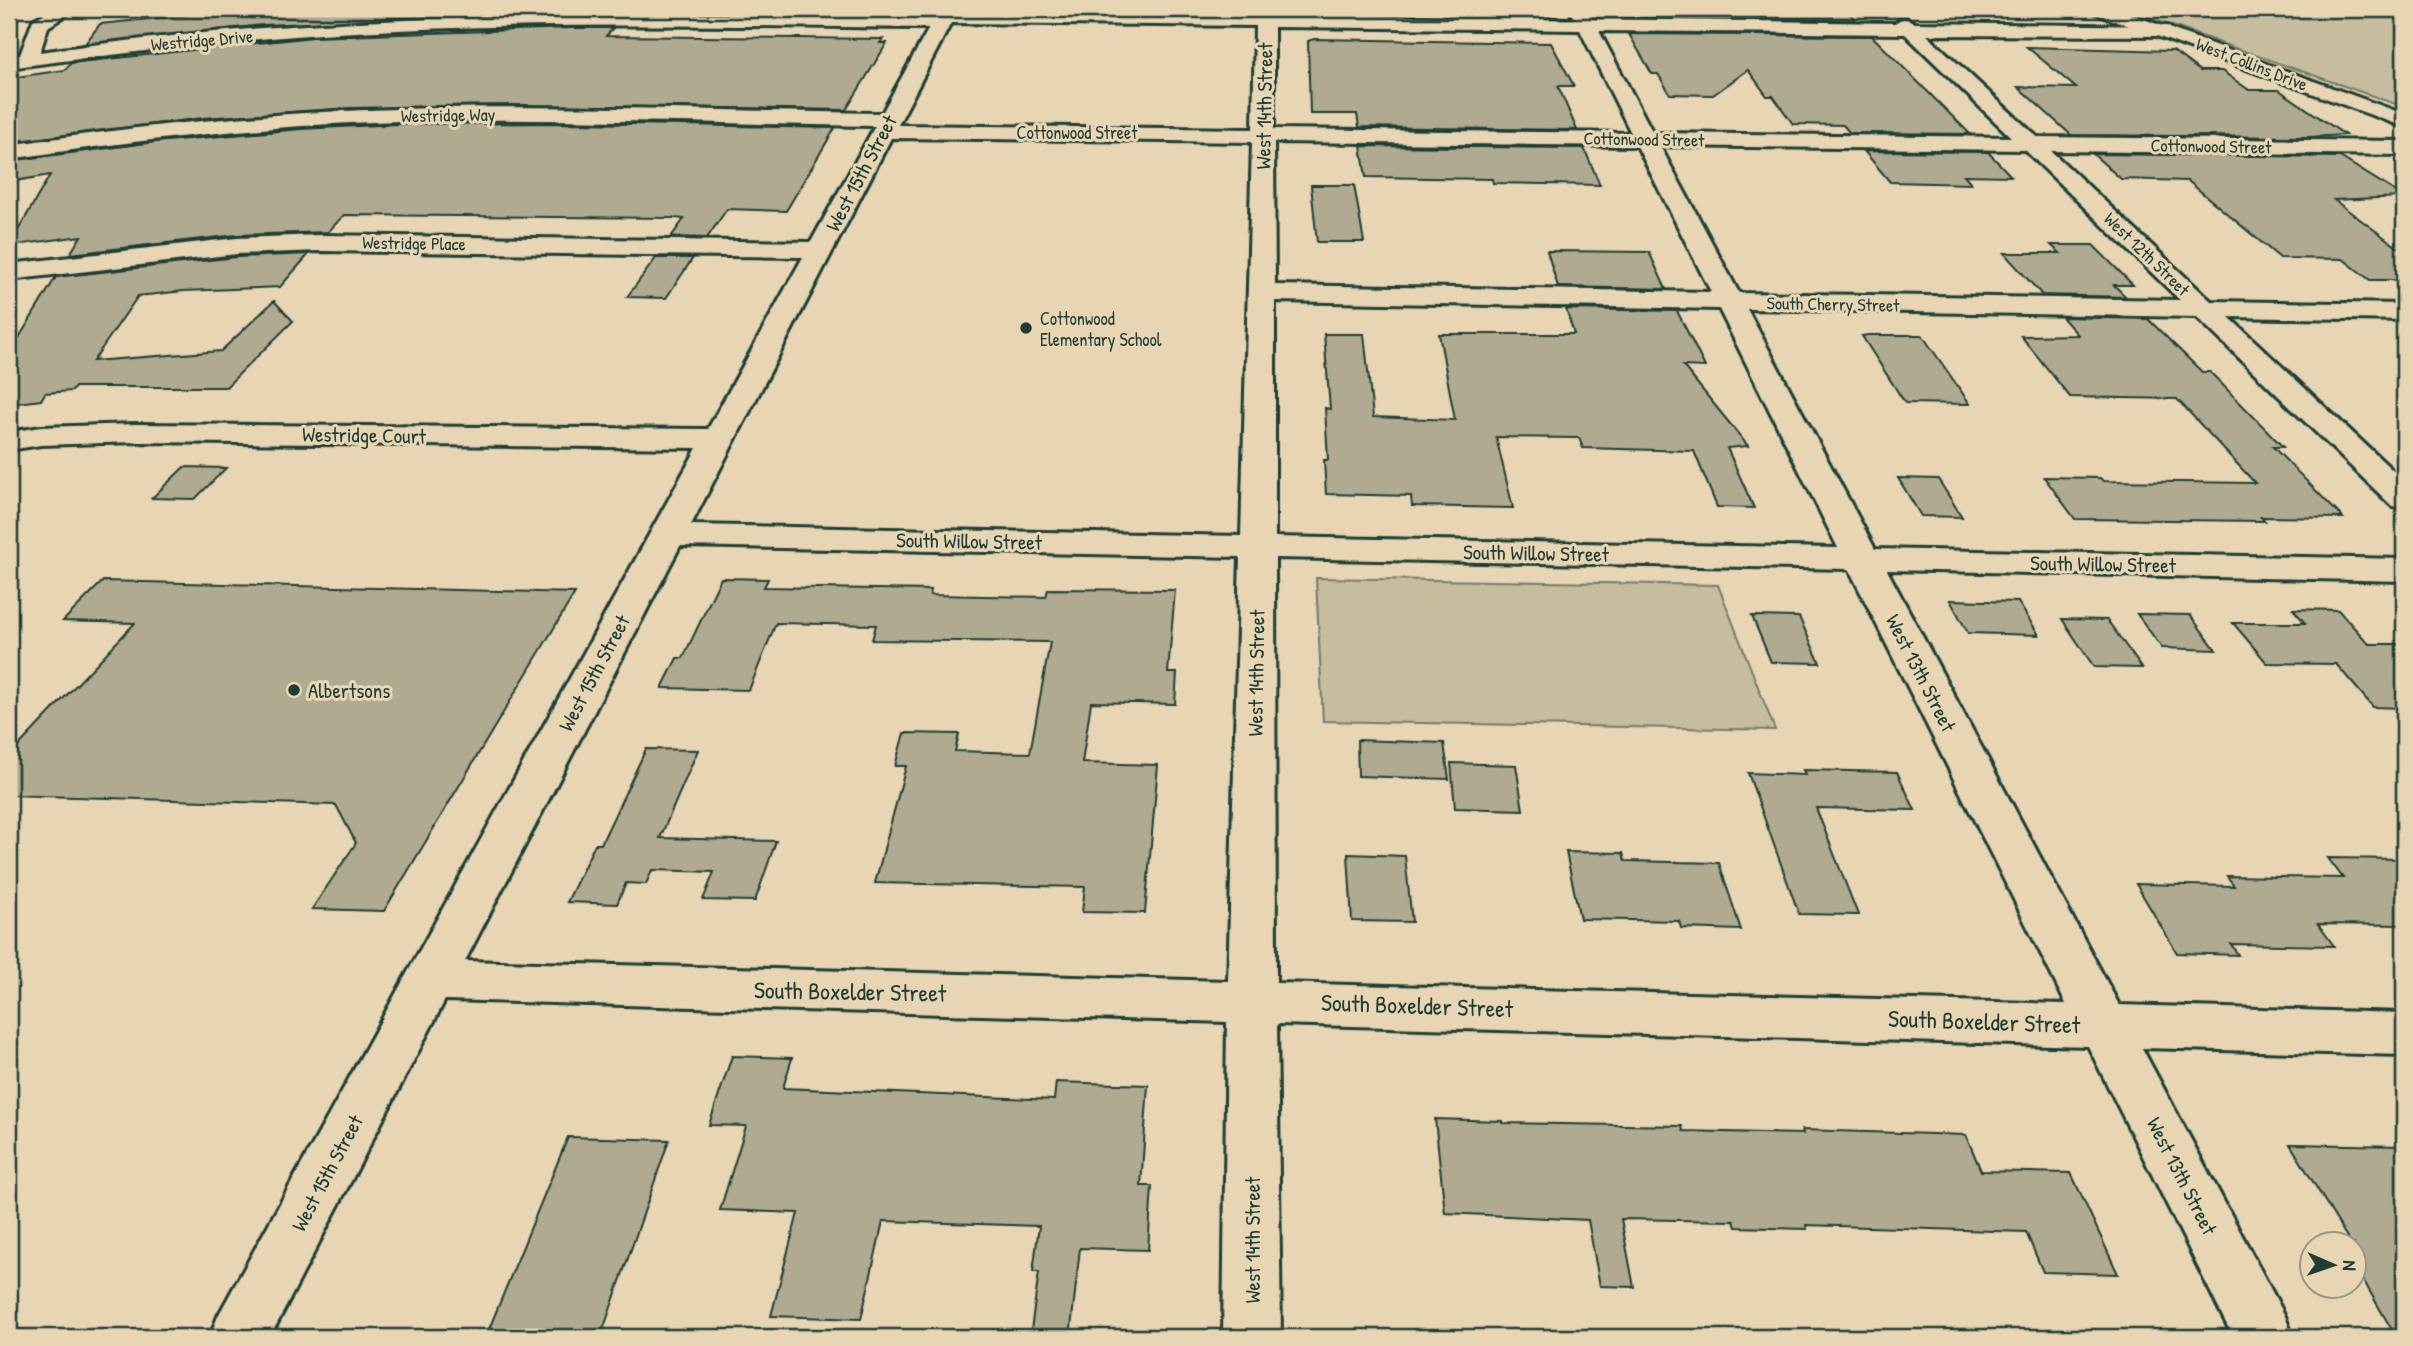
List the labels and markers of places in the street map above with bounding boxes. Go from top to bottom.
place label: Cottonwood Elementary School [1040,306,1162,352]
marker: Cottonwood Elementary School [1018,320,1034,336]
place label: Albertsons [308,676,390,705]
marker: Albertsons [286,682,302,698]

